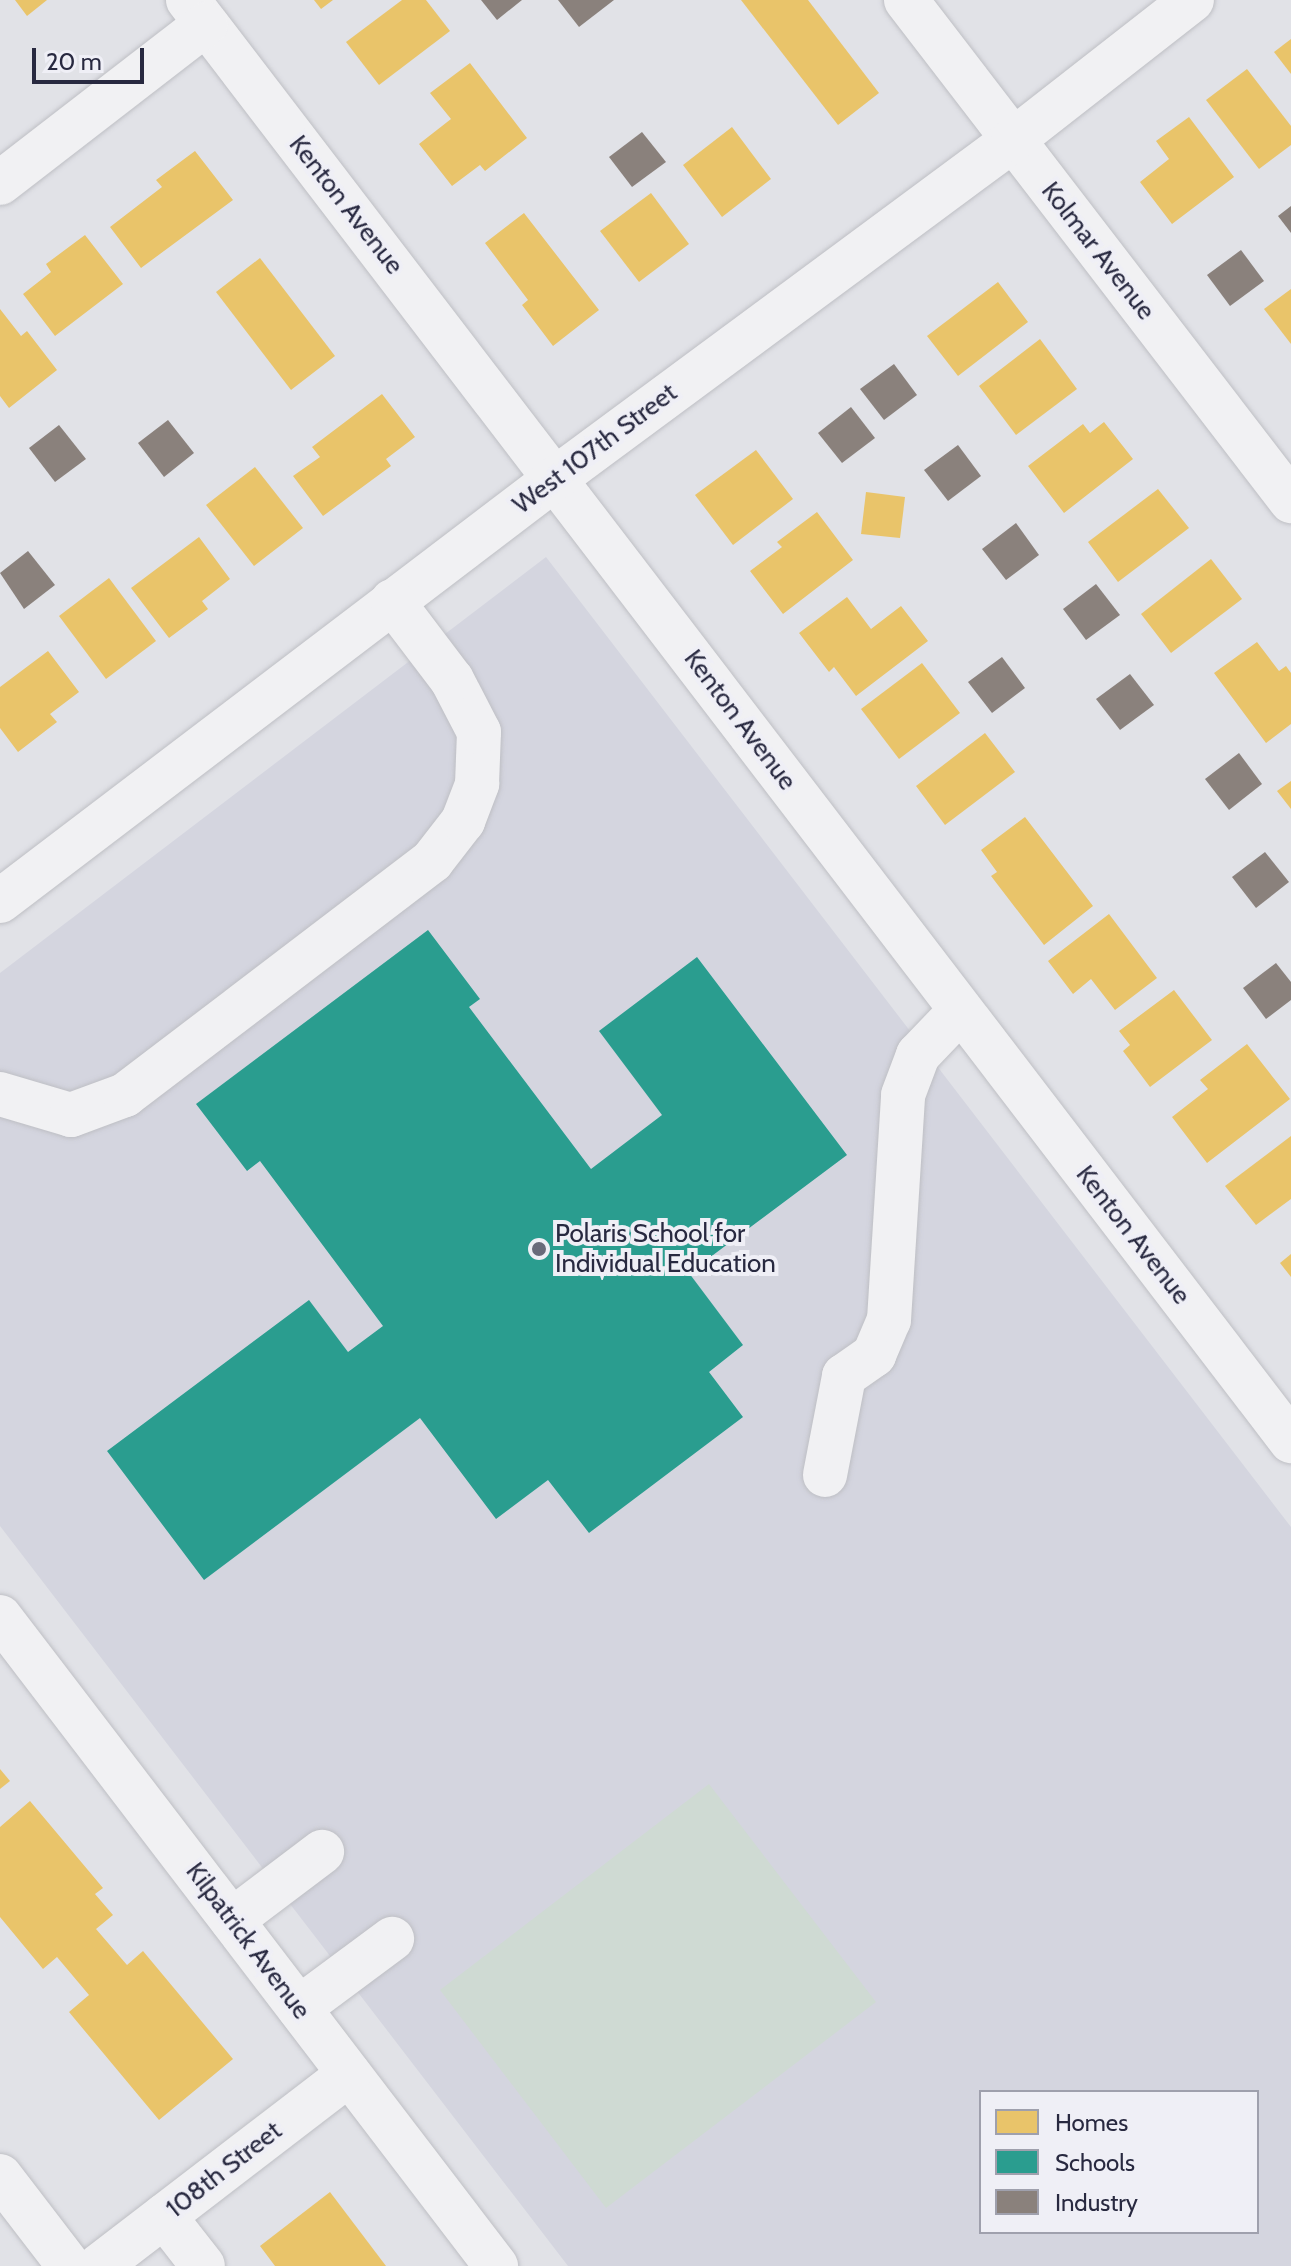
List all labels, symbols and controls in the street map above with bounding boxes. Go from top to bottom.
scale bar [36,32,148,82]
text: 20 m [46,47,102,76]
street label: Kenton Avenue [282,129,410,281]
street label: Kolmar Avenue [1035,176,1161,326]
street label: West 107th Street [507,377,683,521]
street label: Kenton Avenue [677,644,803,796]
street label: Kenton Avenue [1069,1159,1197,1311]
place label: Polaris School for Individual Education [555,1218,776,1280]
marker: Polaris School for Individual Education [530,1240,548,1258]
street label: Kilpatrick Avenue [179,1857,317,2025]
legend [979,2090,1259,2234]
text: Homes [1055,2108,1128,2137]
street label: 108th Street [160,2115,288,2225]
text: Schools [1055,2148,1135,2177]
text: Industry [1055,2188,1138,2217]

